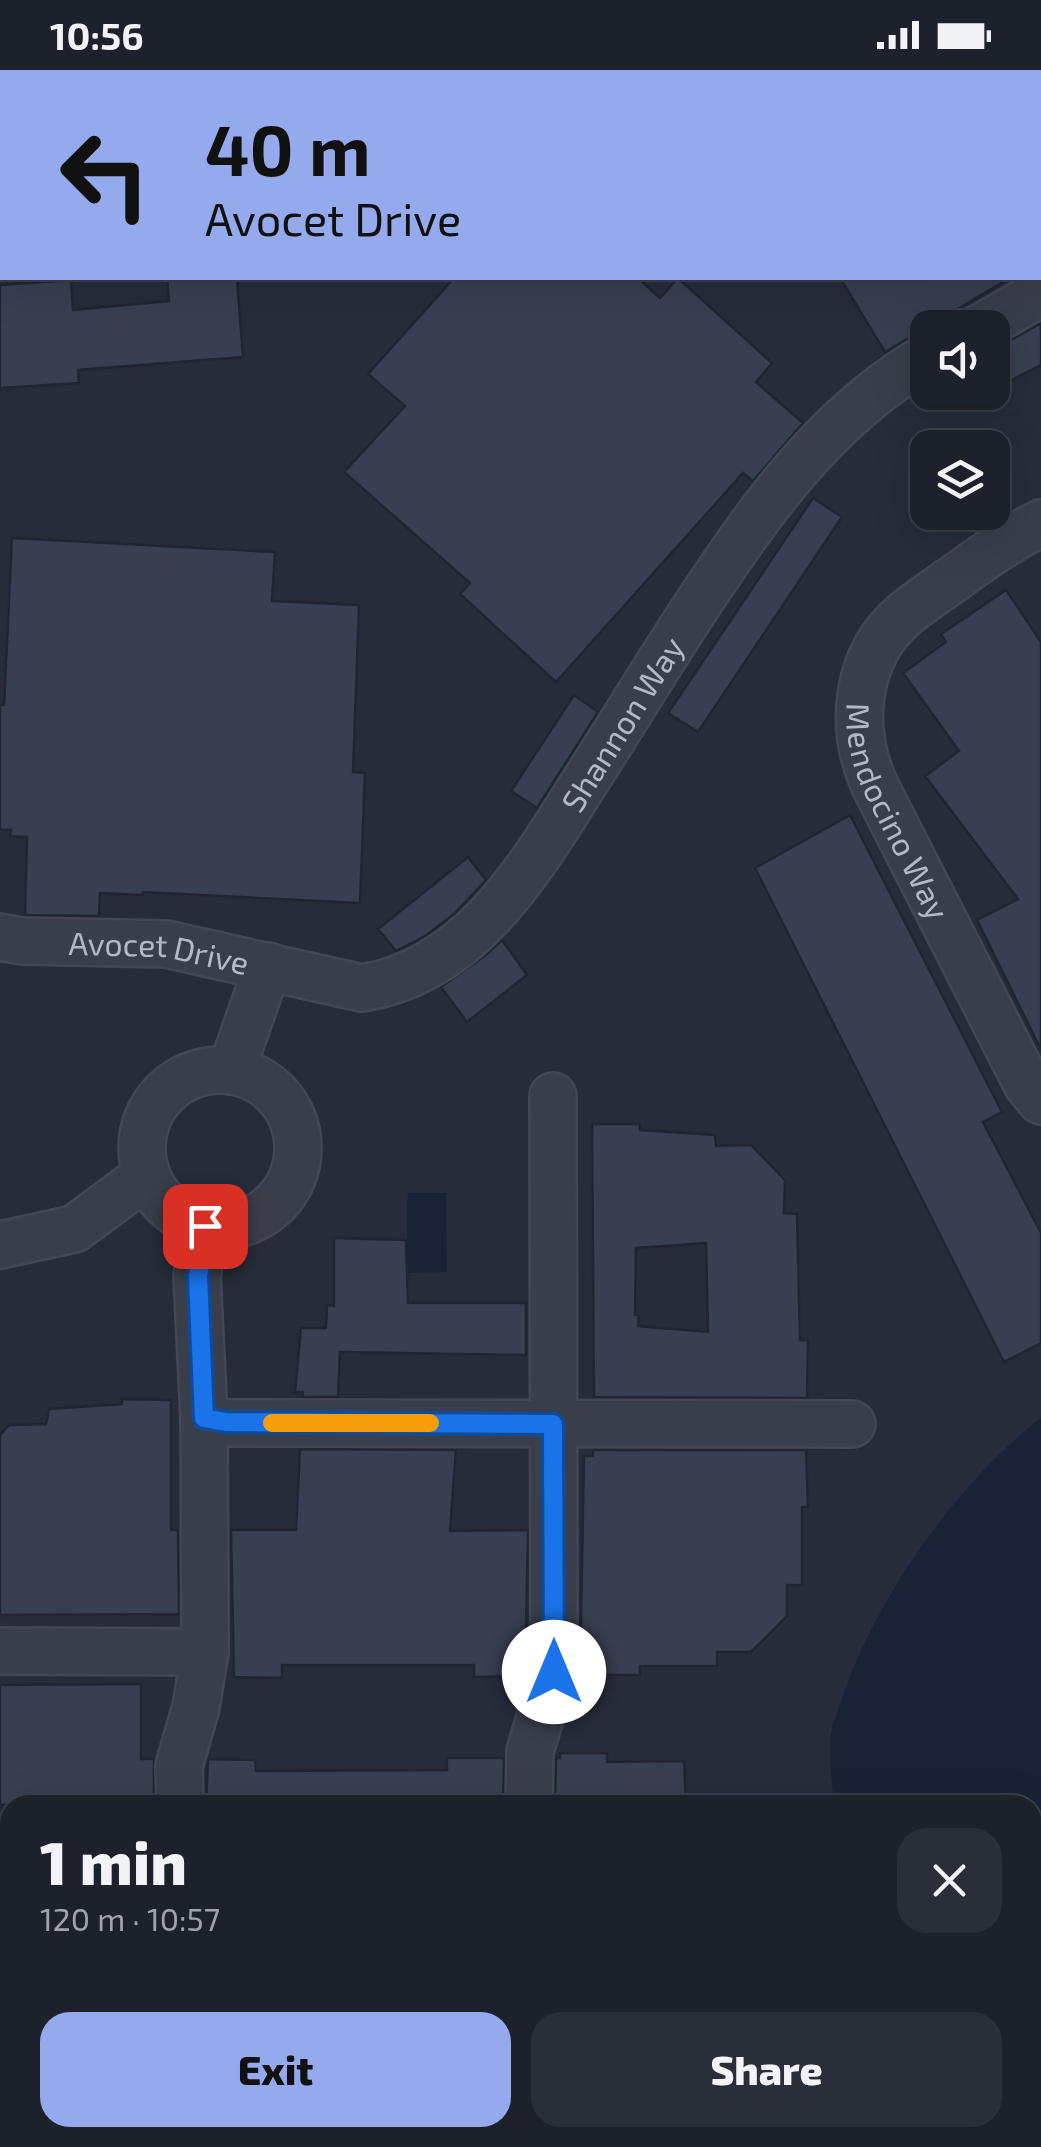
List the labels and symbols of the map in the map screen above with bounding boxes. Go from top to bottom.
street label: Shannon Way [552,629,691,818]
street label: Mendocino Way [841,703,959,925]
street label: Avocet Drive [68,923,253,981]
pin [163,1184,248,1269]
position arrow [502,1620,606,1724]

